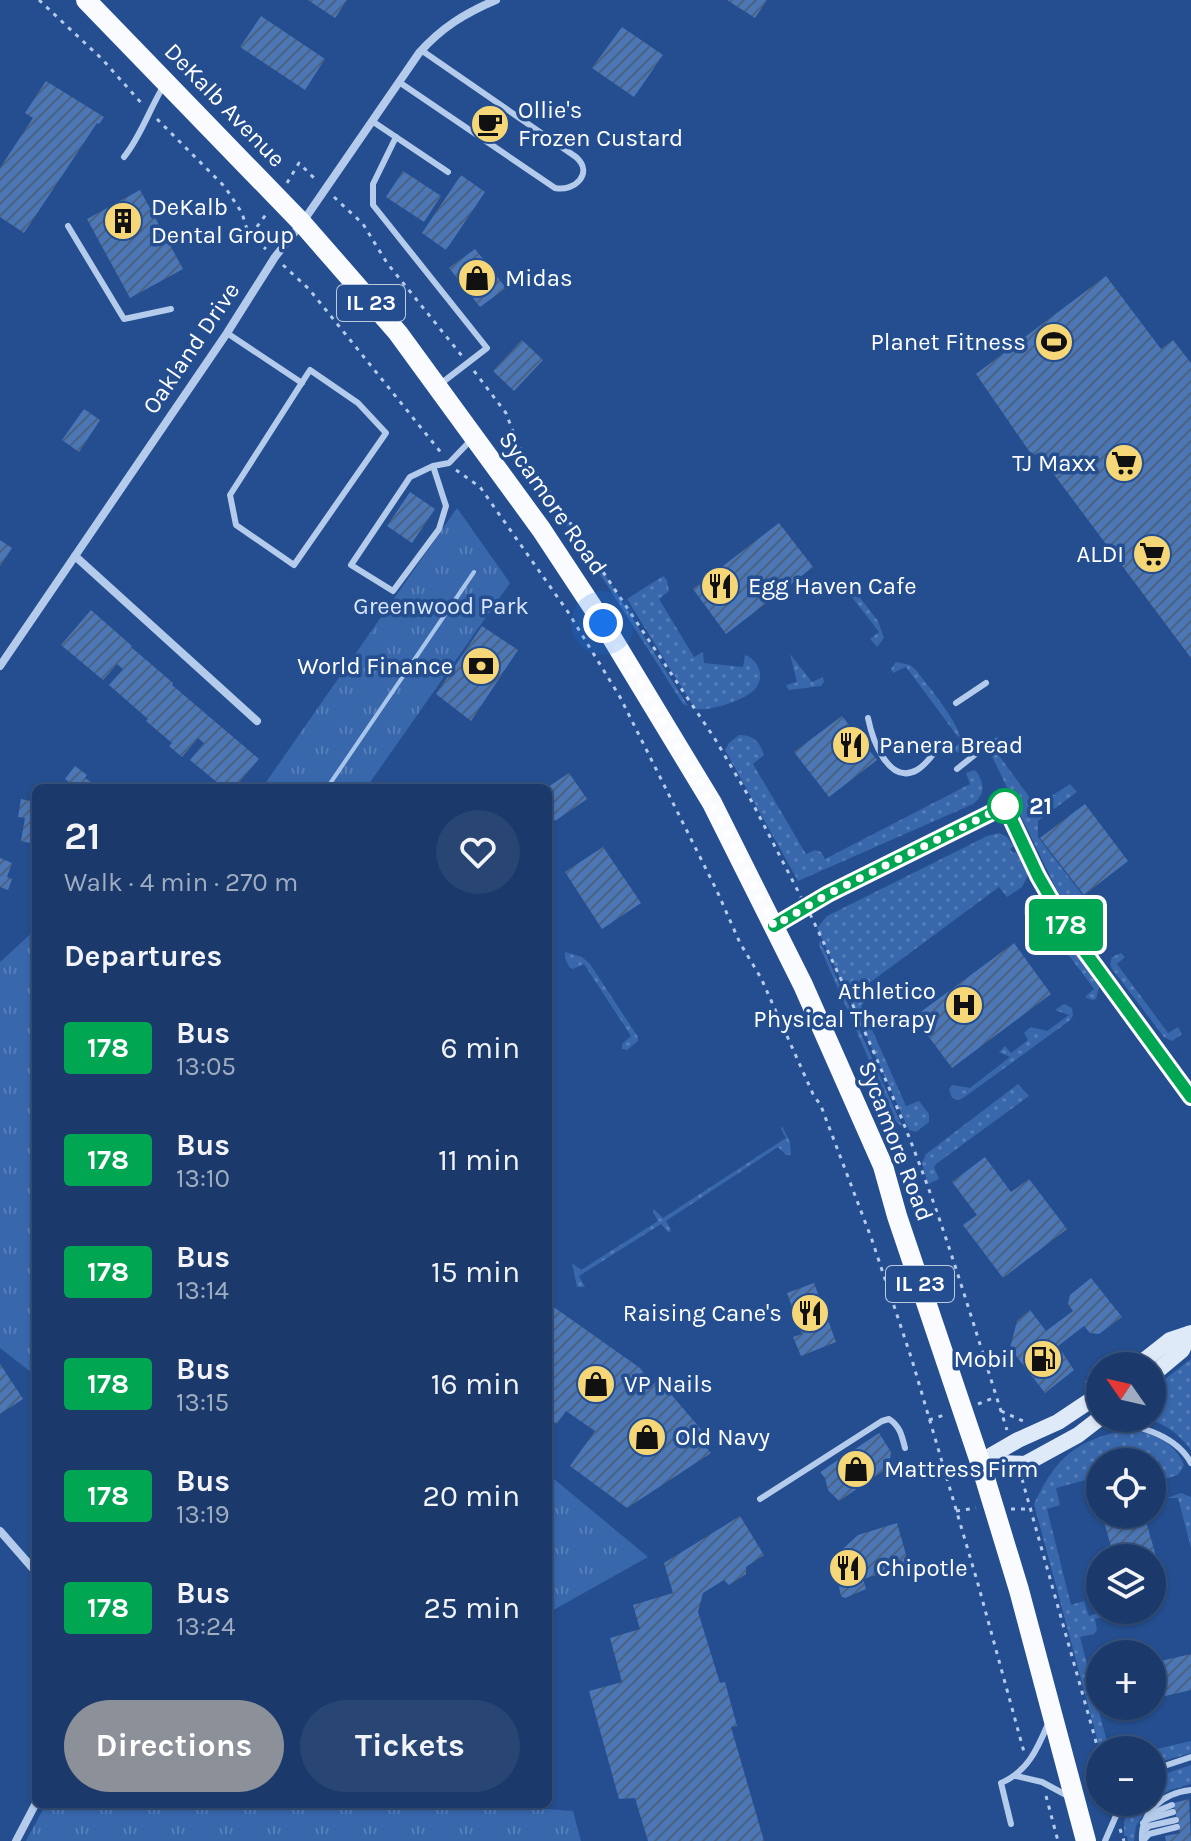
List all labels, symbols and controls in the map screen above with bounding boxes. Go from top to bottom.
street label: DeKalb Avenue [159,37,291,173]
place label: Ollie's Frozen Custard [518,96,683,152]
cafe icon: Ollie's Frozen Custard [469,103,511,145]
place label: DeKalb Dental Group [151,193,294,249]
building icon: DeKalb Dental Group [102,200,144,242]
shop icon: Midas [456,257,498,299]
place label: Midas [505,264,573,292]
street label: Oakland Drive [137,277,245,419]
road number: IL 23 [337,285,405,321]
sports icon: Planet Fitness [1033,321,1075,363]
place label: Planet Fitness [870,328,1026,356]
street label: Sycamore Road [493,426,613,580]
supermarket icon: TJ Maxx [1103,442,1145,484]
place label: TJ Maxx [1012,449,1096,477]
supermarket icon: ALDI [1131,533,1173,575]
place label: ALDI [1076,540,1124,568]
restaurant icon: Egg Haven Cafe [699,565,741,607]
place label: Egg Haven Cafe [748,572,917,600]
park label: Greenwood Park [353,592,529,620]
your location [583,603,623,643]
bank icon: World Finance [460,645,502,687]
place label: World Finance [297,652,453,680]
restaurant icon: Panera Bread [830,724,872,766]
place label: Panera Bread [879,731,1023,759]
marker: 21 [988,789,1022,823]
place label: 21 [1029,792,1052,820]
button: heart [436,810,520,894]
text: 21 [64,814,101,859]
text: Walk · 4 min · 270 m [64,867,298,898]
line badge: 178 [1020,899,1112,951]
text: 178 [1045,908,1087,941]
text: Departures [64,938,222,974]
place label: Athletico Physical Therapy [753,977,936,1033]
hospital icon: Athletico Physical Therapy [943,984,985,1026]
text: Bus [176,1015,230,1051]
text: 6 min [441,1030,520,1066]
text: 178 [87,1031,129,1064]
text: 13:05 [176,1051,236,1082]
street label: Sycamore Road [853,1057,939,1225]
text: Bus [176,1127,230,1163]
text: 11 min [438,1142,520,1178]
text: 178 [87,1143,129,1176]
text: 13:10 [176,1163,230,1194]
text: Bus [176,1239,230,1275]
text: 15 min [431,1254,520,1290]
text: 178 [87,1255,129,1288]
road number: IL 23 [886,1266,954,1302]
text: 13:14 [176,1275,229,1306]
restaurant icon: Raising Cane's [789,1292,831,1334]
place label: Raising Cane's [623,1299,782,1327]
fuel station icon: Mobil [1022,1338,1064,1380]
place label: Mobil [953,1345,1015,1373]
text: Bus [176,1351,230,1387]
north arrow [1086,1352,1166,1432]
map controls [1086,1352,1166,1816]
shop icon: VP Nails [575,1363,617,1405]
text: 16 min [431,1366,520,1402]
text: 178 [87,1367,129,1400]
place label: VP Nails [624,1370,713,1398]
text: 13:15 [176,1387,229,1418]
shop icon: Old Navy [626,1416,668,1458]
place label: Old Navy [675,1423,770,1451]
shop icon: Mattress Firm [835,1448,877,1490]
button: locate [1086,1448,1166,1528]
place label: Mattress Firm [884,1455,1038,1483]
text: Bus [176,1463,230,1499]
text: 20 min [423,1478,520,1514]
text: 178 [87,1479,129,1512]
text: 13:19 [176,1499,230,1530]
button: layers [1086,1544,1166,1624]
restaurant icon: Chipotle [827,1547,869,1589]
place label: Chipotle [876,1554,968,1582]
text: Bus [176,1575,230,1611]
text: 25 min [423,1590,520,1626]
text: 178 [87,1591,129,1624]
text: 13:24 [176,1611,236,1642]
button: + [1086,1640,1166,1720]
button: Directions [64,1700,284,1792]
button: Tickets [300,1700,520,1792]
button: − [1086,1736,1166,1816]

